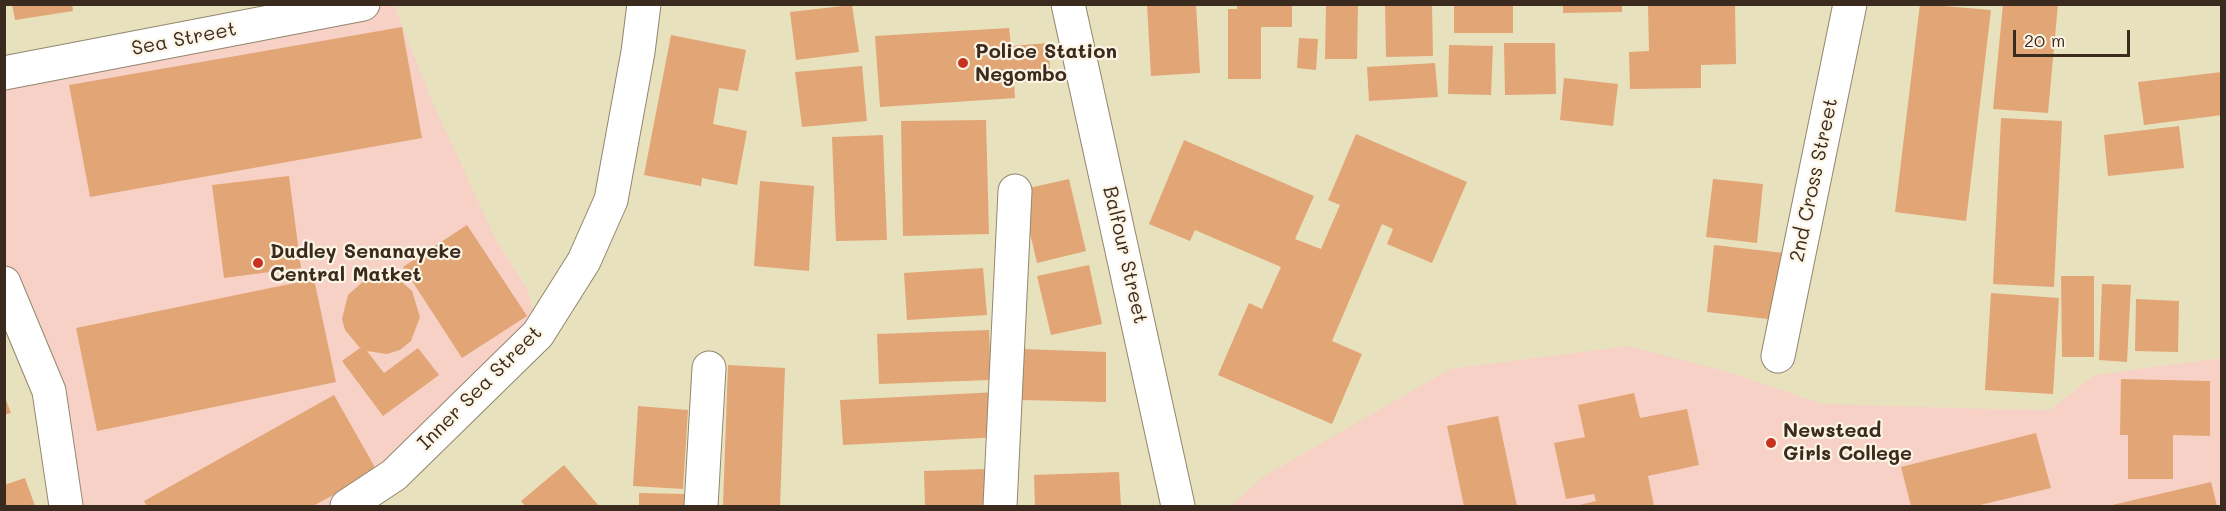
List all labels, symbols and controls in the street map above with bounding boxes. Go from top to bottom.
street label: Sea Street [130,17,238,61]
scale bar [2016,18,2133,56]
text: 20 m [2024,28,2065,52]
place label: Police Station Negombo [975,40,1117,87]
marker: Police Station Negombo [956,56,970,70]
street label: 2nd Cross Street [1785,96,1843,264]
street label: Balfour Street [1097,184,1153,326]
place label: Dudley Senanayeke Central Matket [270,240,461,287]
marker: Dudley Senanayeke Central Matket [251,256,265,270]
street label: Inner Sea Street [413,321,547,455]
place label: Newstead Girls College [1783,419,1912,466]
marker: Newstead Girls College [1764,436,1778,450]

